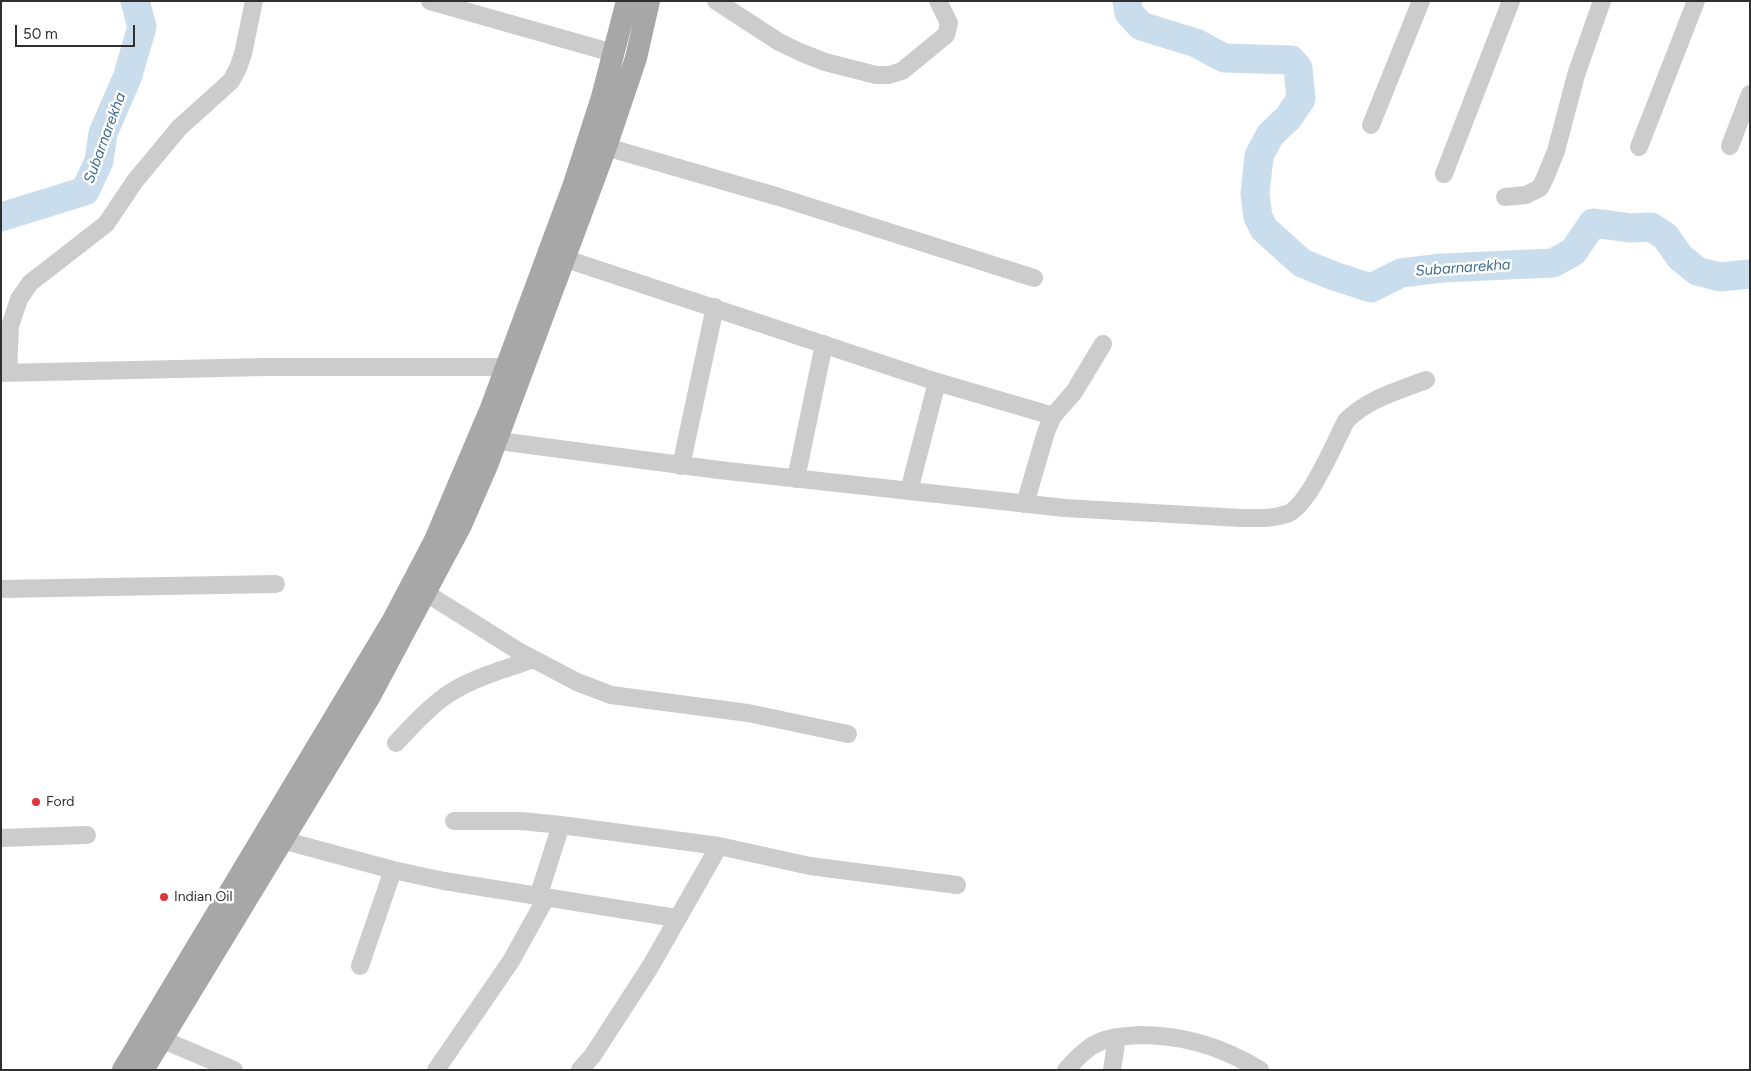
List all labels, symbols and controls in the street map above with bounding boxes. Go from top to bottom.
scale bar [18,15,138,47]
text: 50 m [23,25,58,43]
water label: Subarnarekha [80,90,130,186]
water label: Subarnarekha [1415,256,1511,280]
place label: Ford [46,794,75,810]
marker: Ford [30,796,42,808]
place label: Indian Oil [174,889,233,905]
marker: Indian Oil [158,891,170,903]

